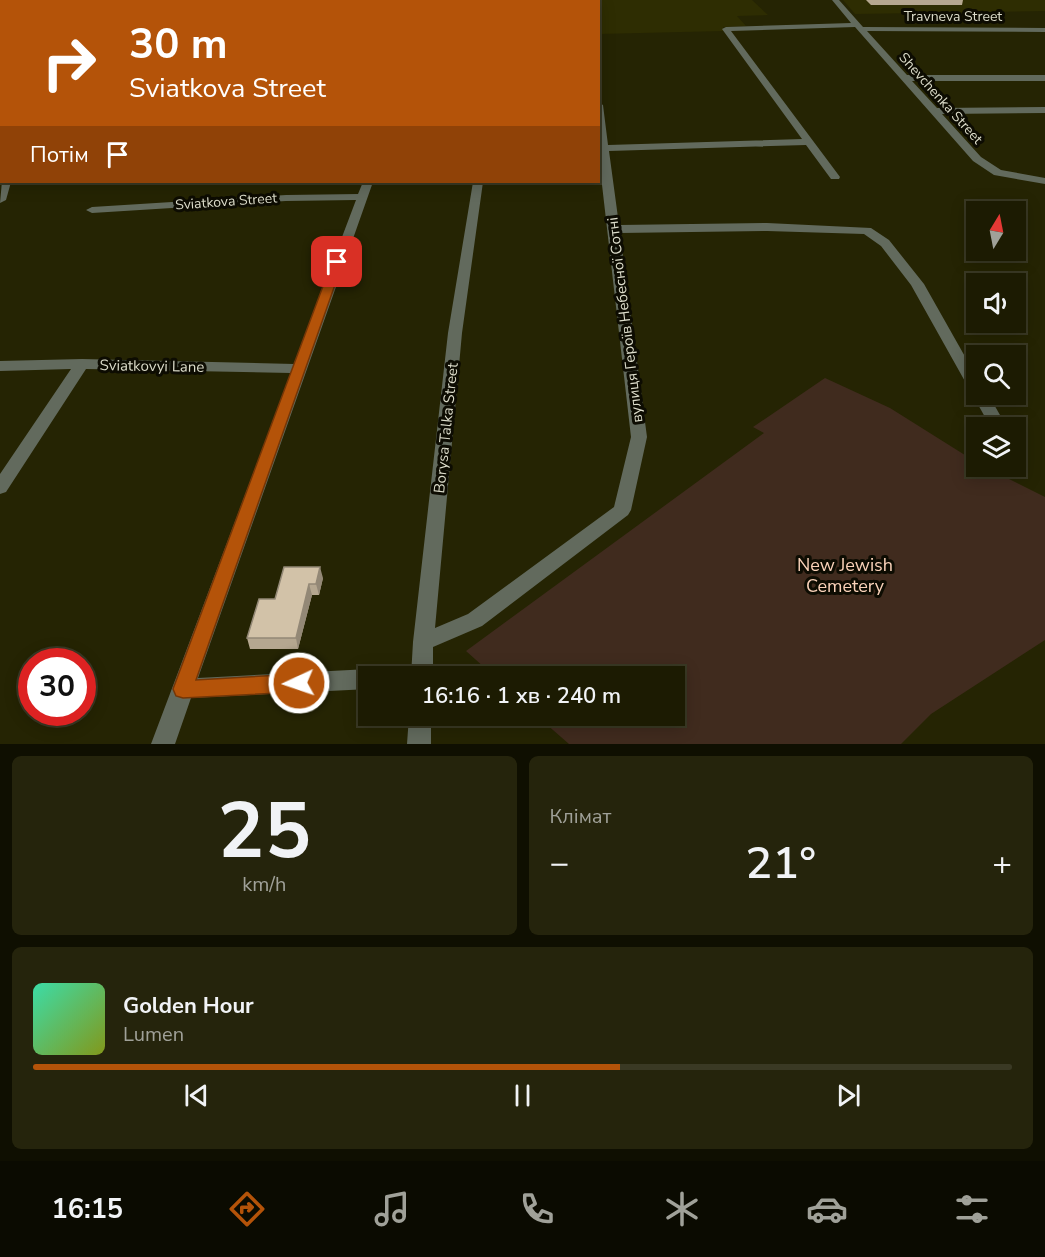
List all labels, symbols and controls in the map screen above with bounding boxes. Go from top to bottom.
street label: Travneva Street [904,7,1002,26]
text: 30 m [129,16,228,73]
icon: right [30,24,108,102]
street label: Shevchenka Street [894,48,987,148]
text: Sviatkova Street [129,70,326,107]
icon: arrive [101,138,134,171]
text: Потім [30,140,89,170]
street label: Sviatkova Street [174,188,278,215]
north arrow [966,201,1026,261]
map controls [966,201,1026,477]
street label: вулиця Героїв Небесної Сотні [602,216,648,424]
pin [311,236,362,287]
icon: arrive [320,245,353,278]
button: sound [966,273,1026,333]
button: search [966,345,1026,405]
street label: Sviatkovyi Lane [99,355,205,377]
street label: Borysa Talka Street [429,361,463,494]
button: layers [966,417,1026,477]
park label: New Jewish Cemetery [797,553,893,598]
speed limit sign: 30 [18,648,96,726]
position arrow [267,651,331,715]
text: 16:16 · 1 хв · 240 m [422,681,621,711]
text: 25 [217,778,311,885]
text: Клімат [550,803,611,830]
text: 21° [745,833,816,894]
text: − [550,841,569,886]
text: + [992,841,1012,886]
text: km/h [242,871,286,898]
text: Golden Hour [123,991,254,1021]
text: Lumen [123,1021,184,1048]
icon: previous [180,1079,213,1112]
icon: pause [506,1079,539,1112]
icon: next [832,1079,865,1112]
icon: directions [226,1188,268,1230]
icon: music [371,1188,413,1230]
icon: phone [516,1188,558,1230]
icon: climate [661,1188,703,1230]
icon: car [806,1188,848,1230]
icon: filters [951,1188,993,1230]
text: 16:15 [52,1191,123,1228]

